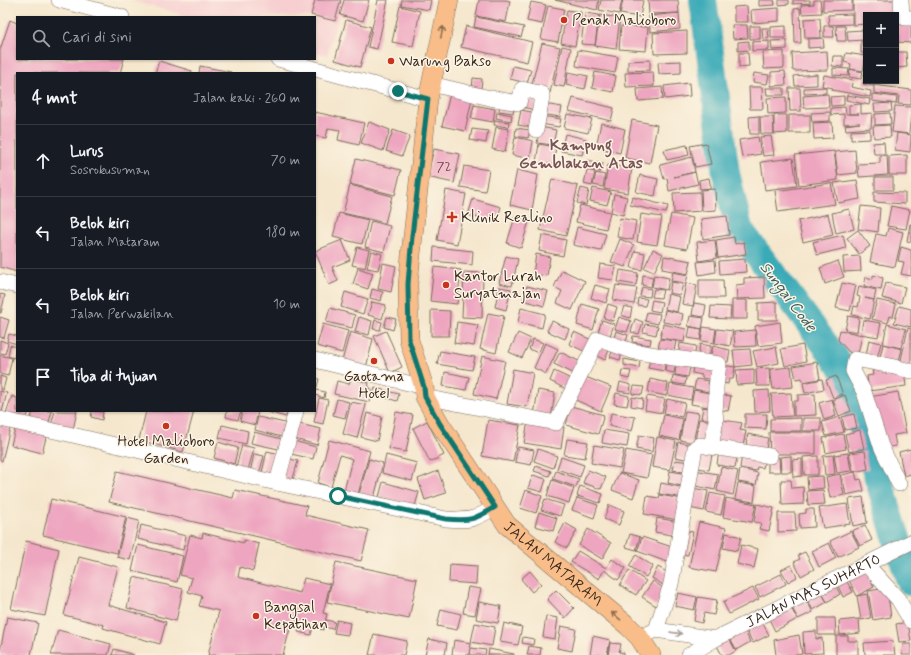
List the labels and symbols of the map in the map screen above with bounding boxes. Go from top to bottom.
place label: Penak Malioboro [572,11,676,31]
marker: Penak Malioboro [559,15,569,25]
one-way arrow [438,26,446,39]
place label: Warung Bakso [399,52,491,72]
marker: Warung Bakso [386,56,396,66]
route end [389,82,407,100]
district label: Kampung Gemblakan Atas [519,135,643,174]
house number: 72 [437,159,452,176]
place label: Klinik Realino [461,208,553,228]
marker: Klinik Realino [446,211,458,223]
water label: Sungai Code [753,258,821,338]
place label: Kantor Lurah Suryatmajan [454,267,542,304]
marker: Kantor Lurah Suryatmajan [441,280,451,290]
marker: Gaotama Hotel [369,356,379,366]
place label: Gaotama Hotel [344,367,404,404]
marker: Hotel Malioboro Garden [161,421,171,431]
place label: Hotel Malioboro Garden [117,432,215,469]
route start [329,487,347,505]
street label: JALAN MATARAM [499,517,606,612]
street label: JALAN MAS SUHARTO [743,550,884,633]
place label: Bangsal Kepatihan [264,598,328,635]
marker: Bangsal Kepatihan [251,611,261,621]
one-way arrow [610,611,621,620]
one-way arrow [669,629,682,637]

